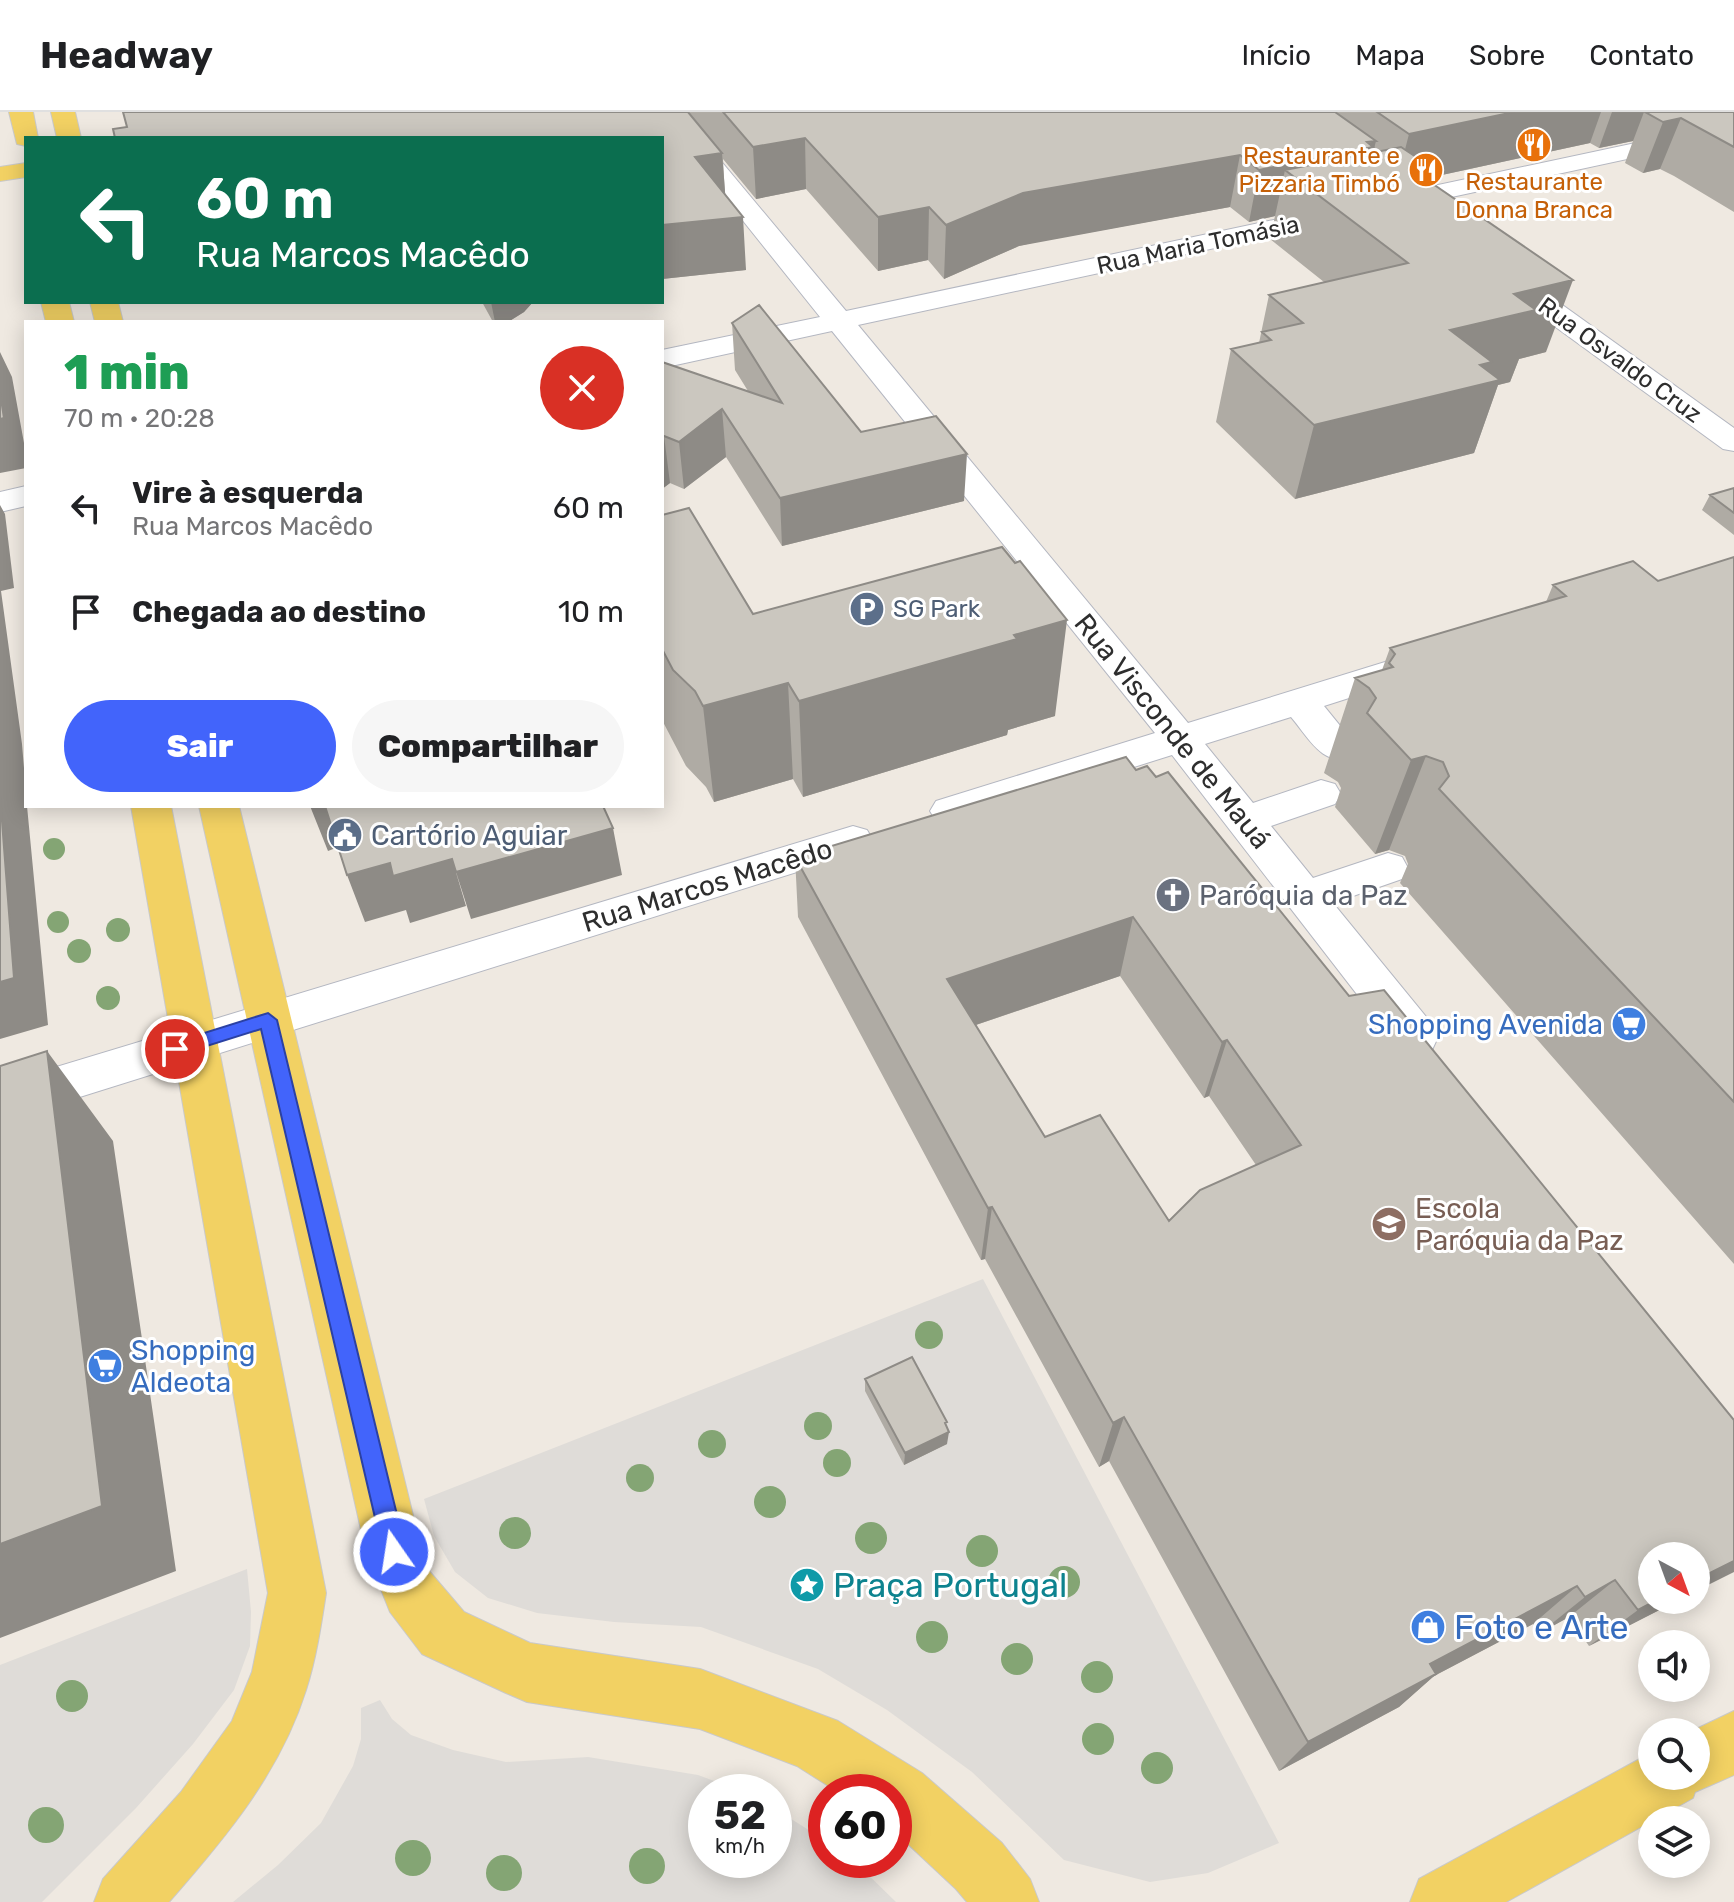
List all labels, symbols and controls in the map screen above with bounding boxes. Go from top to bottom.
text: Headway [40,32,213,78]
text: Início [1241,39,1311,72]
text: Mapa [1355,39,1425,72]
text: Sobre [1469,39,1545,72]
text: Contato [1589,39,1694,72]
restaurant icon: Restaurante Donna Branca [1515,126,1553,164]
place label: Restaurante e Pizzaria Timbó [1239,142,1400,198]
restaurant icon: Restaurante e Pizzaria Timbó [1407,151,1445,189]
text: 60 m [196,166,334,232]
icon: left [64,168,168,272]
place label: Restaurante Donna Branca [1455,168,1613,224]
street label: Rua Maria Tomásia [1094,210,1302,280]
text: Rua Marcos Macêdo [196,233,530,276]
street label: Rua Osvaldo Cruz [1533,291,1707,429]
text: 1 min [64,344,190,401]
button: close [540,346,624,430]
text: 70 m · 20:28 [64,403,215,434]
text: Vire à esquerda [132,475,363,511]
icon: left [64,486,108,530]
text: 60 m [553,490,624,526]
text: Rua Marcos Macêdo [132,511,373,542]
icon: arrive [64,590,108,634]
parking icon: SG Park [848,590,886,628]
text: Chegada ao destino [132,594,426,630]
text: 10 m [558,594,624,630]
place label: SG Park [893,595,981,623]
street label: Rua Visconde de Mauá [1068,607,1278,856]
button: Sair [64,700,336,792]
button: Compartilhar [352,700,624,792]
public building icon: Cartório Aguiar [326,816,364,854]
place label: Cartório Aguiar [371,819,568,852]
street label: Rua Marcos Macêdo [578,832,836,939]
church icon: Paróquia da Paz [1154,876,1192,914]
place label: Paróquia da Paz [1199,879,1408,912]
supermarket icon: Shopping Avenida [1610,1005,1648,1043]
place label: Shopping Avenida [1368,1008,1603,1041]
pin [141,1015,209,1083]
icon: arrive [153,1027,197,1071]
place label: Escola Paróquia da Paz [1415,1192,1624,1257]
school or university icon: Escola Paróquia da Paz [1370,1205,1408,1243]
place label: Shopping Aldeota [131,1334,255,1399]
supermarket icon: Shopping Aldeota [86,1347,124,1385]
position arrow [352,1510,436,1594]
north arrow [1638,1542,1710,1614]
map controls [1638,1542,1710,1878]
place label: Praça Portugal [833,1565,1067,1606]
place icon: Praça Portugal [788,1566,826,1604]
place label: Foto e Arte [1454,1607,1628,1648]
shop icon: Foto e Arte [1409,1608,1447,1646]
button: sound [1638,1630,1710,1702]
button: search [1638,1718,1710,1790]
speed limit sign: 60 [808,1774,912,1878]
text: 52 [714,1792,766,1839]
button: layers [1638,1806,1710,1878]
text: km/h [715,1834,765,1858]

